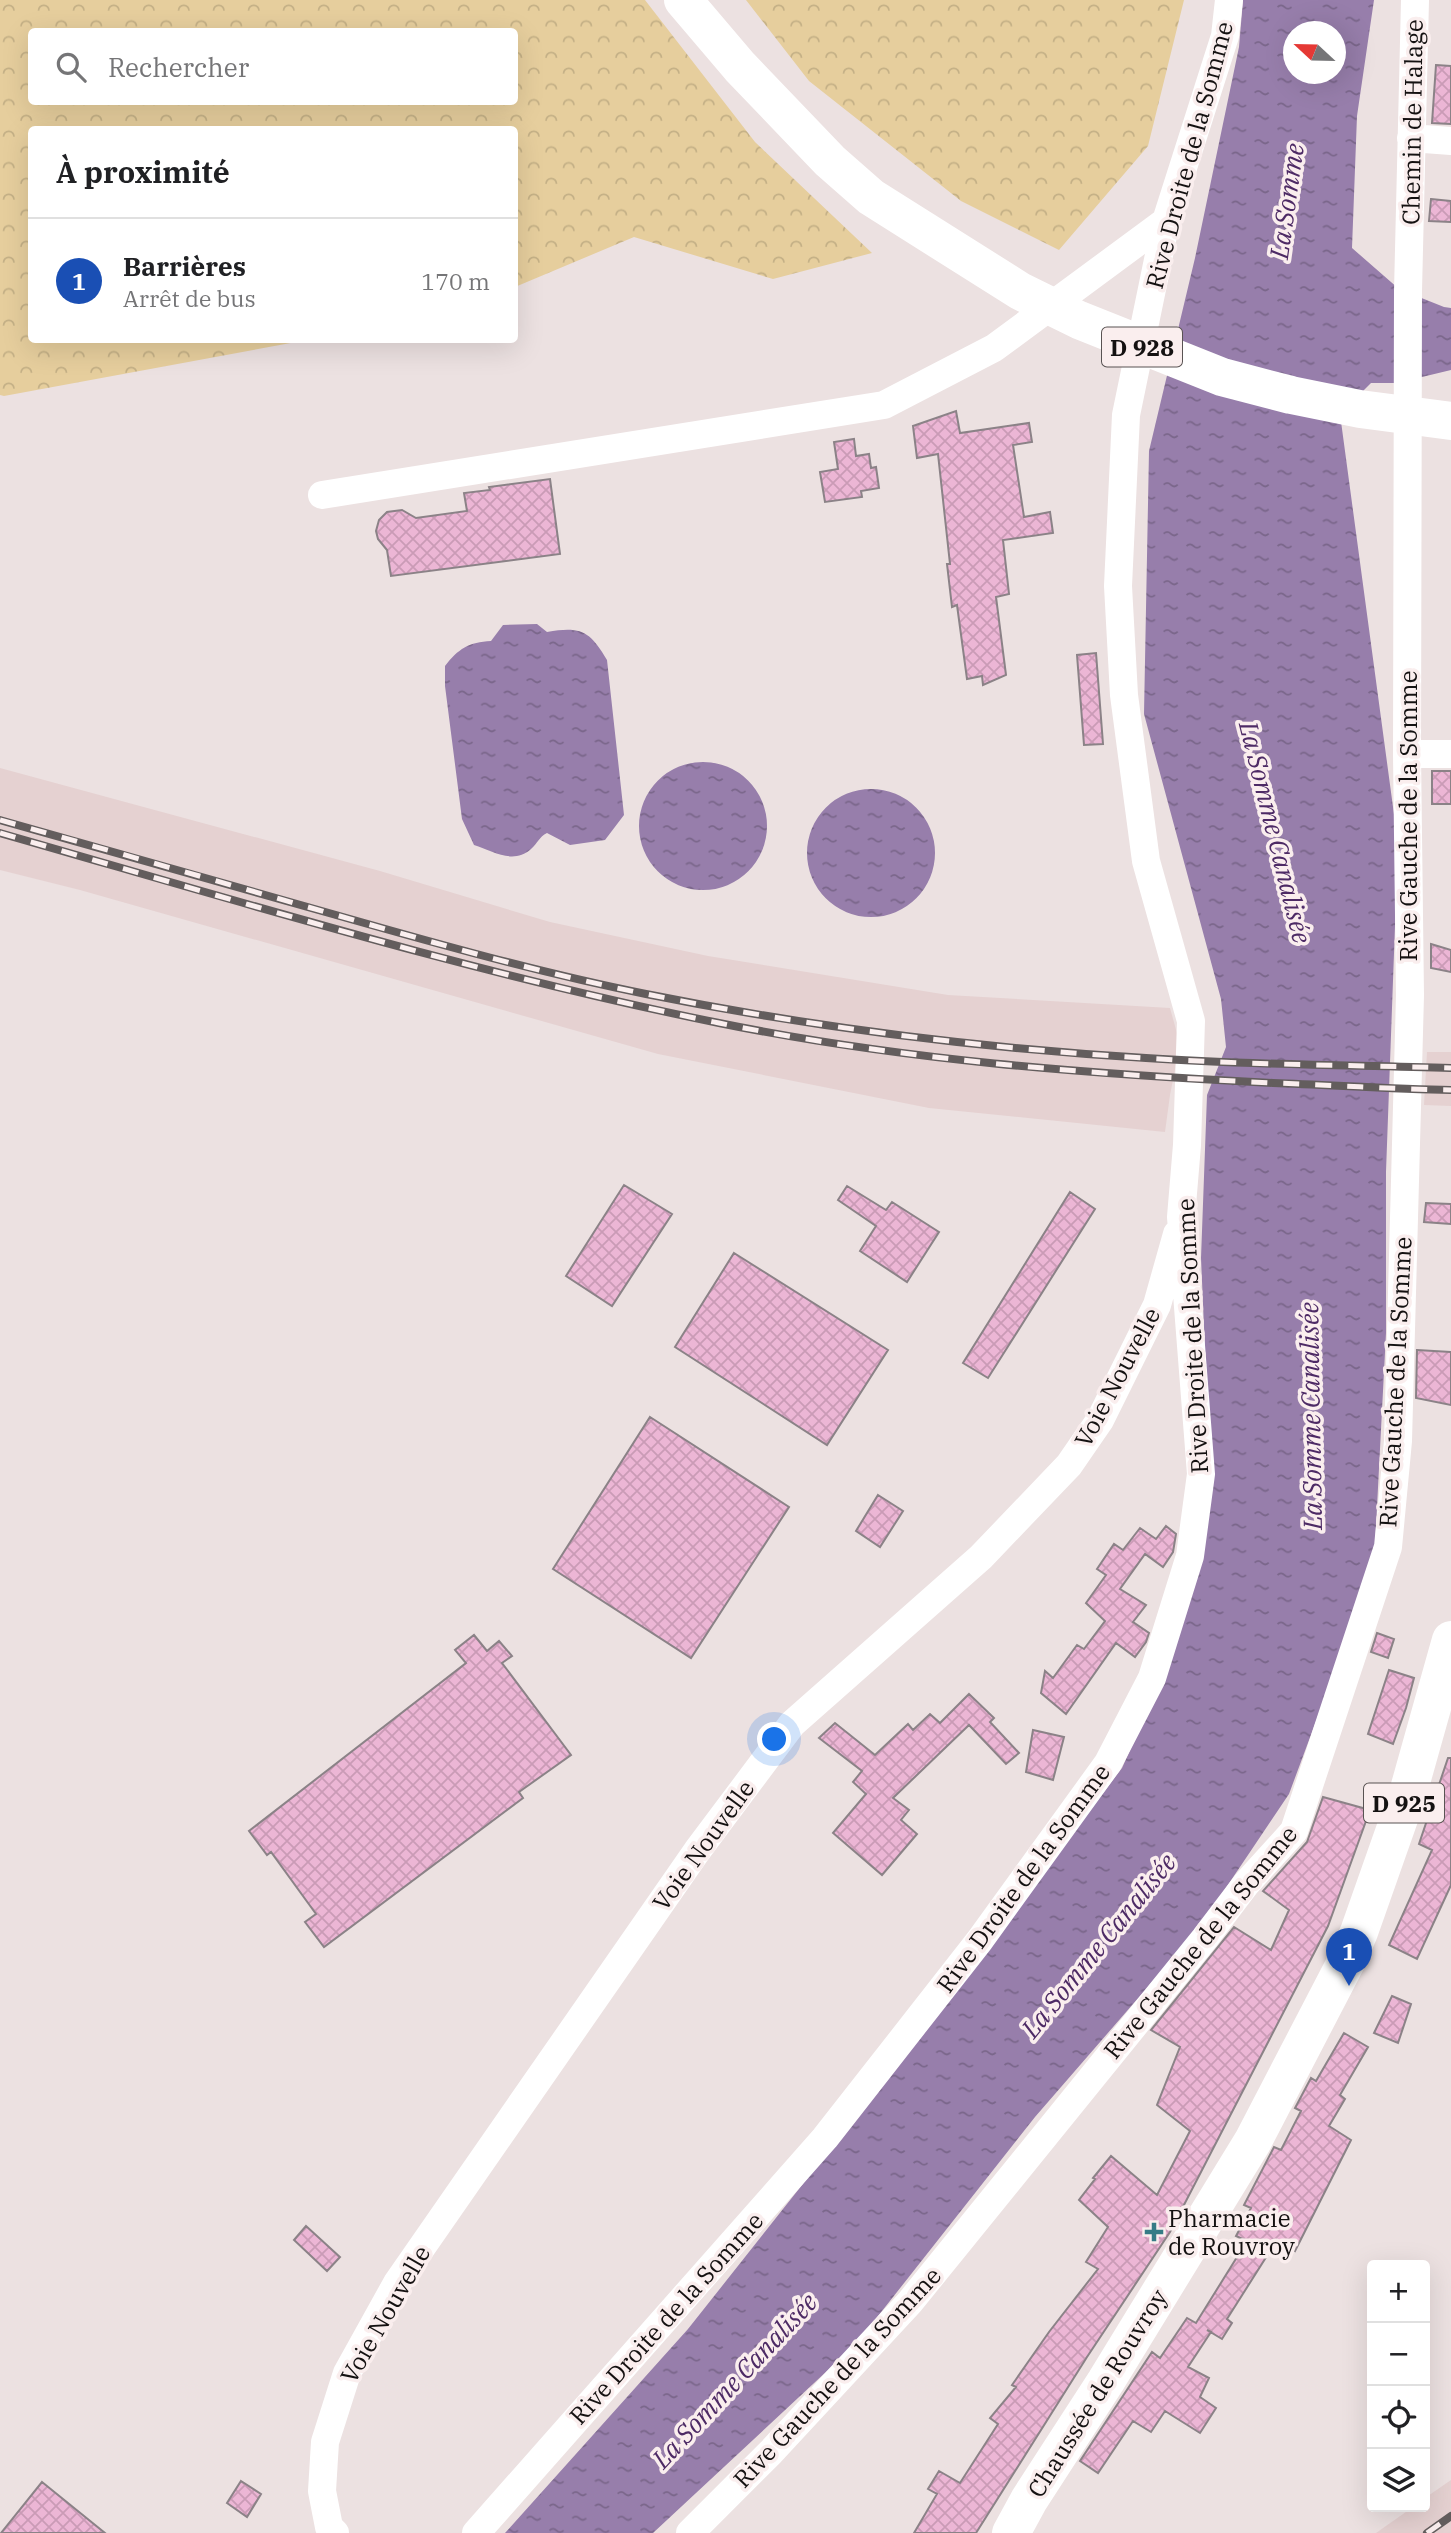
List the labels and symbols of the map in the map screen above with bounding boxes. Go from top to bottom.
street label: Rive Droite de la Somme [1138,18,1240,292]
street label: Chemin de Halage [1394,19,1430,225]
north arrow [1283,21,1346,84]
water label: La Somme [1261,141,1311,262]
road number: D 928 [1102,328,1182,366]
street label: Rive Gauche de la Somme [1392,670,1424,962]
water label: La Somme Canalisée [1232,716,1320,947]
street label: Rive Droite de la Somme [1169,1198,1215,1474]
street label: Rive Gauche de la Somme [1371,1236,1419,1528]
water label: La Somme Canalisée [1291,1301,1329,1531]
street label: Voie Nouvelle [1067,1302,1167,1452]
your location [757,1722,791,1756]
street label: Rive Droite de la Somme [929,1757,1117,1999]
street label: Voie Nouvelle [645,1773,761,1917]
road number: D 925 [1364,1784,1444,1822]
street label: Rive Gauche de la Somme [1096,1819,1304,2065]
water label: La Somme Canalisée [1013,1845,1183,2045]
pin: 1 [1326,1928,1372,1986]
place label: Pharmacie de Rouvroy [1168,2202,1295,2262]
street label: Rive Droite de la Somme [562,2205,770,2431]
marker: Pharmacie de Rouvroy [1146,2224,1162,2240]
street label: Voie Nouvelle [333,2239,437,2389]
street label: Rive Gauche de la Somme [726,2260,948,2494]
street label: Chaussée de Rouvroy [1020,2283,1174,2503]
water label: La Somme Canalisée [643,2285,824,2476]

